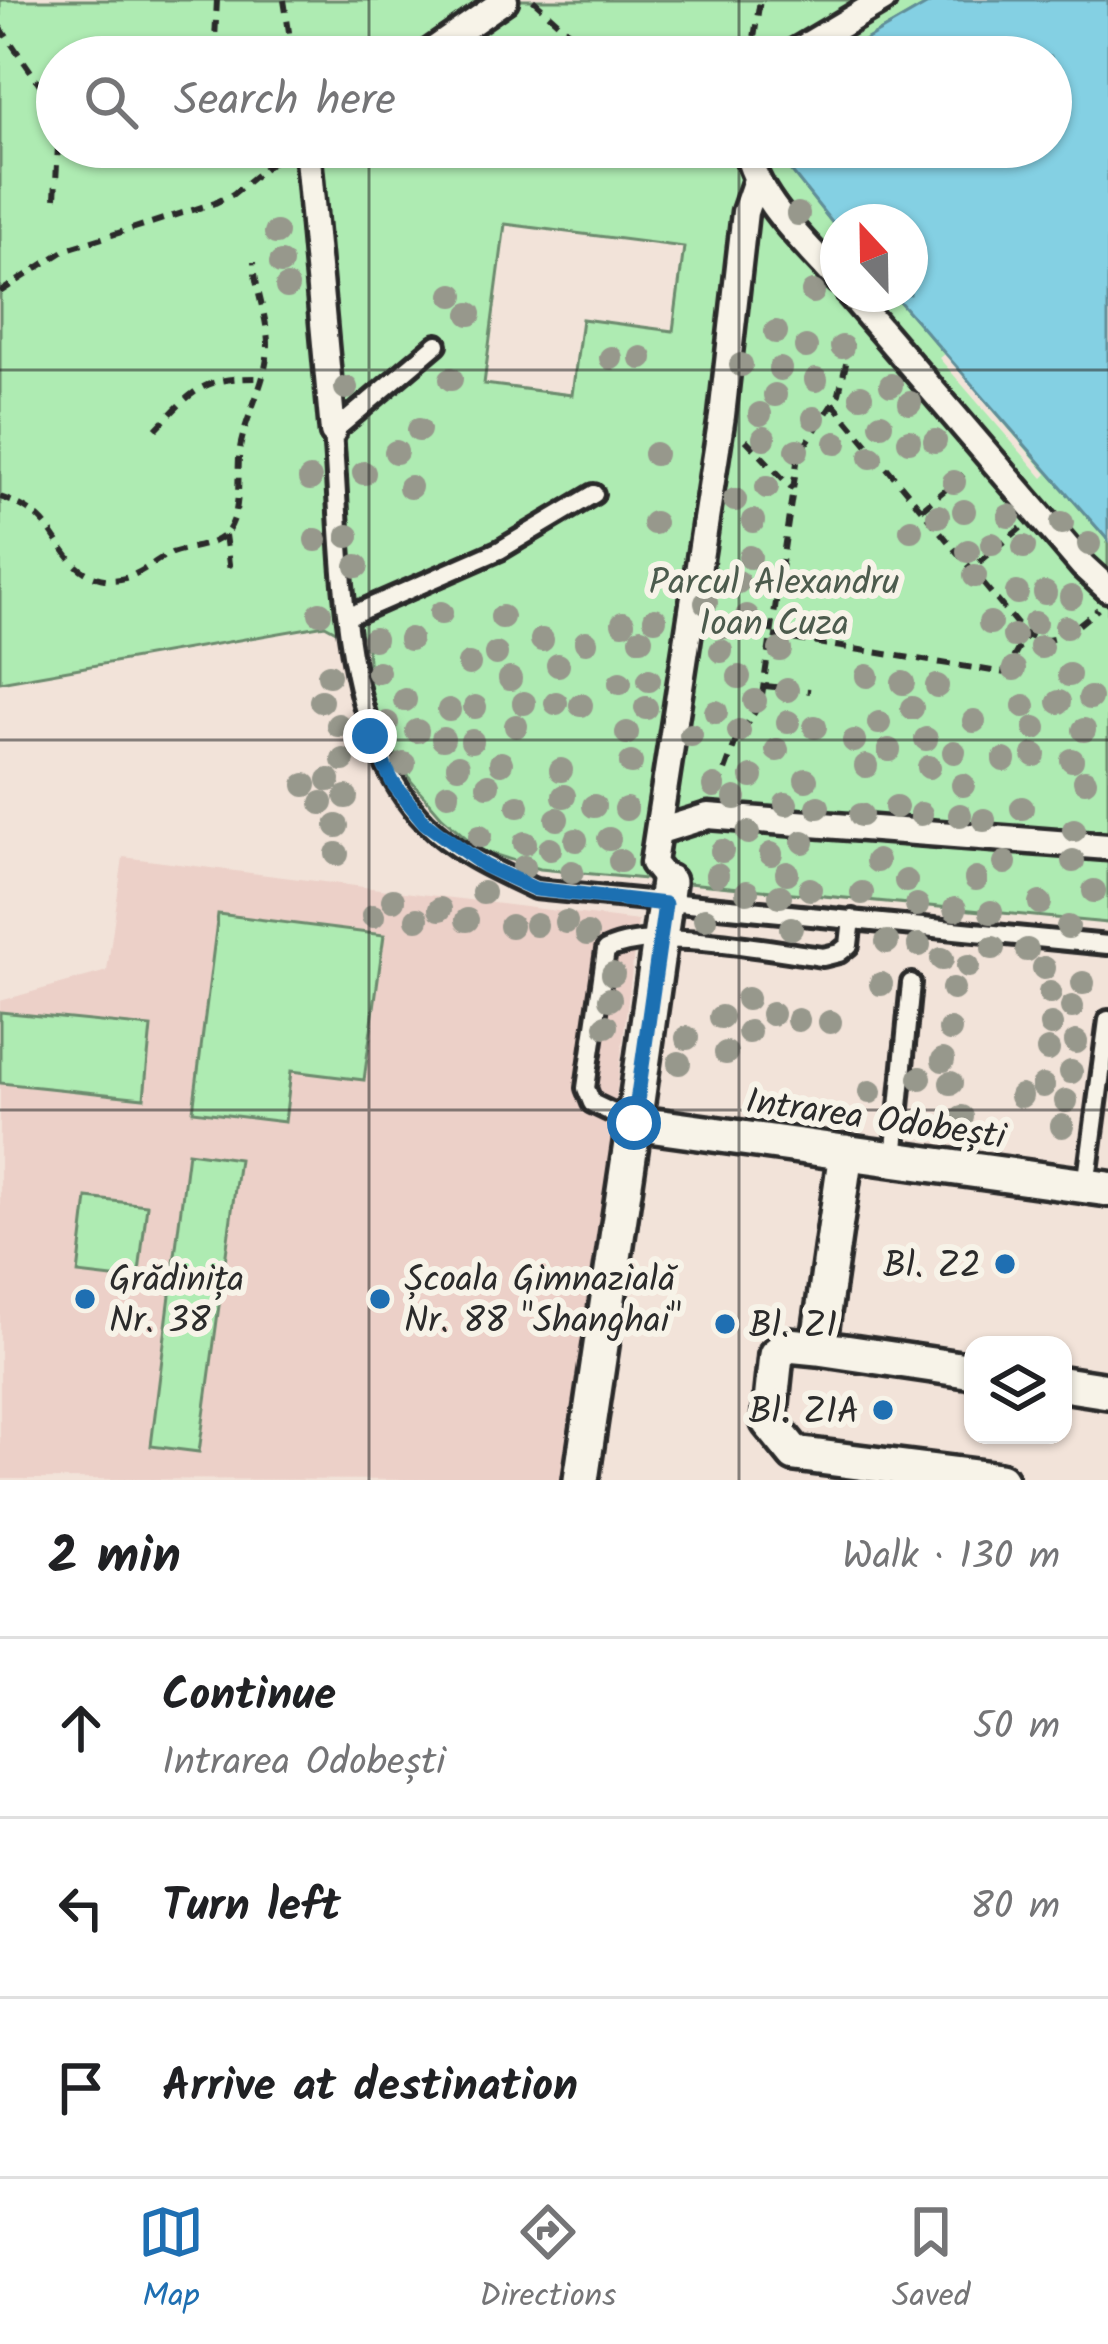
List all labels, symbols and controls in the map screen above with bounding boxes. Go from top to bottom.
search box [36,36,1072,168]
text: Search here [174,66,396,138]
icon: search [78,69,144,135]
north arrow [820,204,928,312]
park label: Parcul Alexandru Ioan Cuza [649,556,899,654]
route end [343,709,397,763]
street label: Intrarea Odobești [742,1074,1011,1167]
route start [607,1096,661,1150]
place label: Bl. Z2 [883,1239,981,1296]
marker: Bl. Z2 [992,1251,1018,1277]
place label: Grădinița Nr. 38 [109,1253,244,1351]
place label: Școala Gimnazială Nr. 88 "Shanghai" [404,1253,681,1351]
marker: Grădinița Nr. 38 [72,1286,98,1312]
marker: Școala Gimnazială Nr. 88 "Shanghai" [367,1286,393,1312]
place label: Bl. Z1 [749,1299,837,1356]
marker: Bl. Z1 [712,1311,738,1337]
map controls [964,1336,1072,1444]
button: layers [964,1336,1072,1444]
place label: Bl. Z1A [749,1385,859,1442]
marker: Bl. Z1A [870,1397,896,1423]
text: 2 min [48,1518,181,1599]
text: Walk · 130 m [842,1527,1060,1589]
text: Continue [162,1661,336,1733]
icon: ahead [48,1695,114,1761]
text: 50 m [973,1697,1060,1759]
text: Intrarea Odobești [162,1733,446,1795]
text: Turn left [162,1872,341,1944]
icon: left [48,1875,114,1941]
text: 80 m [970,1877,1060,1939]
text: Arrive at destination [162,2052,578,2124]
icon: arrive [48,2055,114,2121]
tab: Map [138,2199,204,2324]
tab: Directions [479,2199,616,2324]
tab: Saved [892,2199,970,2324]

